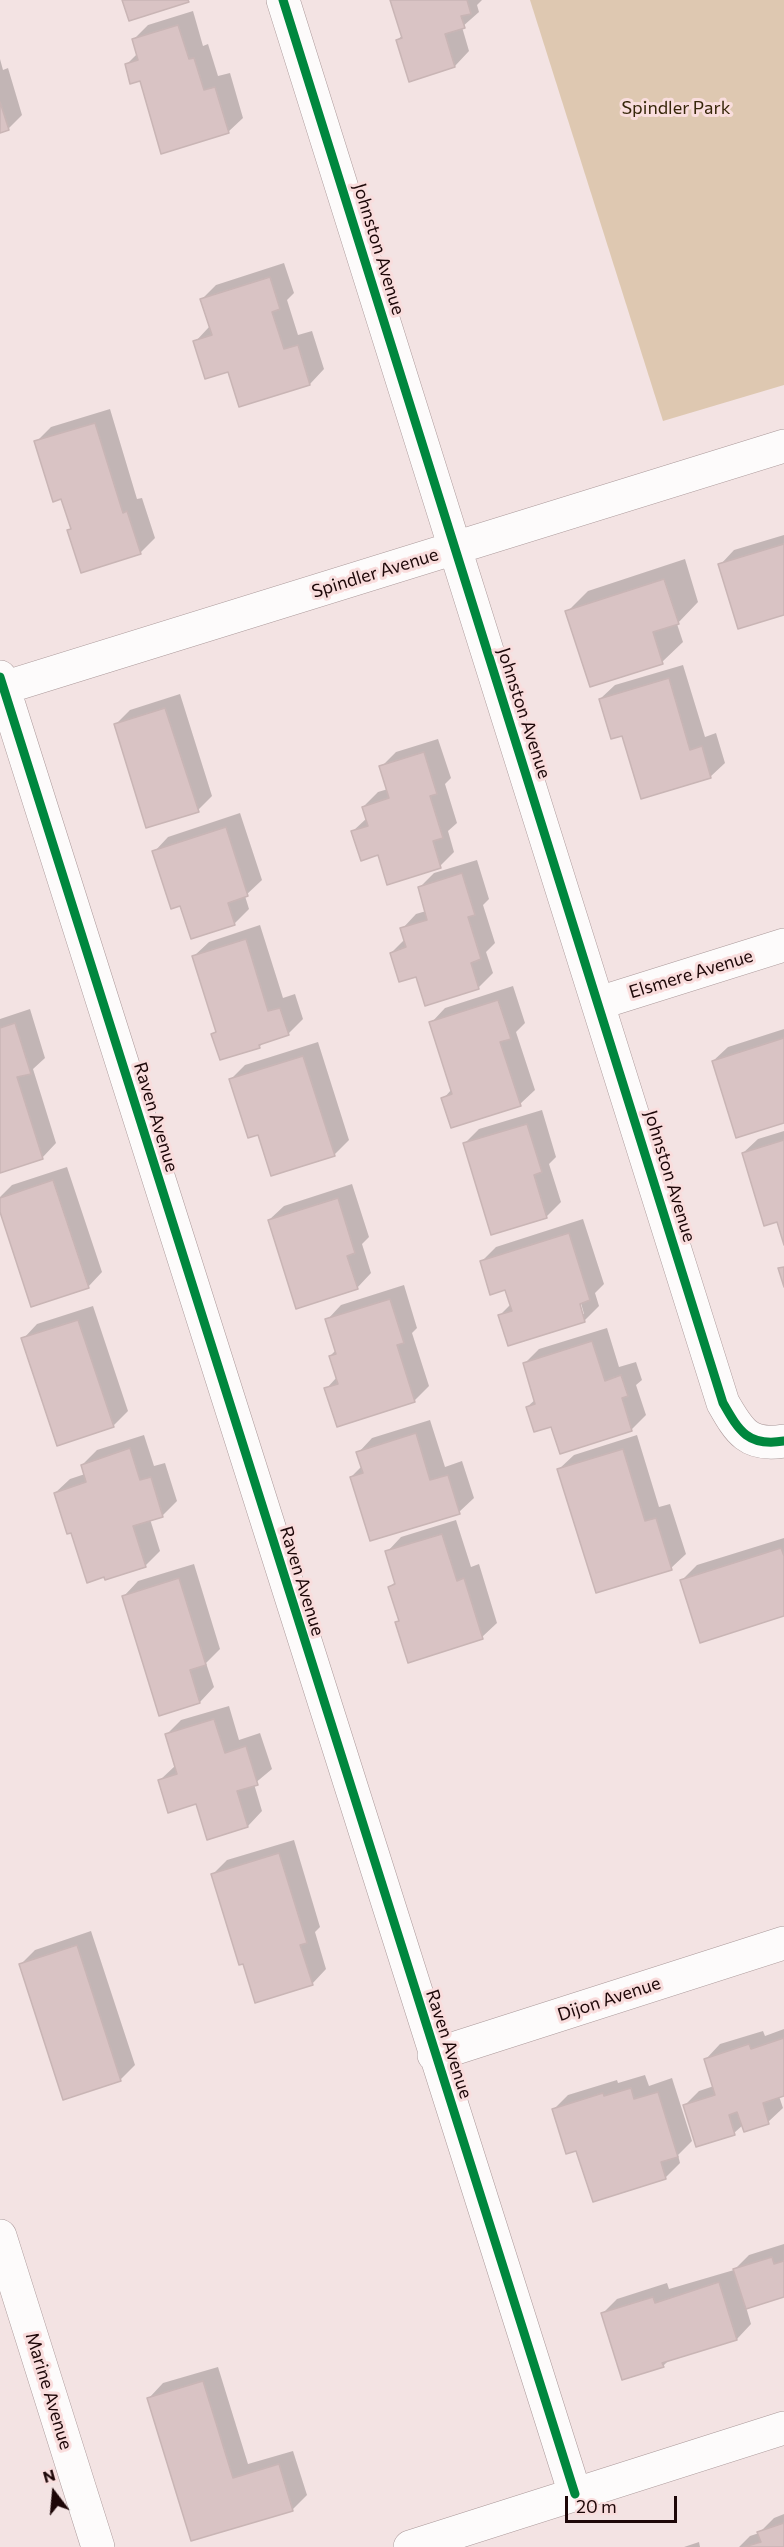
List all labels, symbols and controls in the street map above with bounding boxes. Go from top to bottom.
park label: Spindler Park [622,97,730,119]
street label: Johnston Avenue [349,181,409,317]
street label: Spindler Avenue [309,543,441,603]
street label: Johnston Avenue [493,645,555,781]
street label: Elsmere Avenue [626,945,756,1003]
street label: Raven Avenue [129,1060,183,1174]
street label: Johnston Avenue [640,1108,700,1244]
street label: Raven Avenue [275,1524,329,1638]
street label: Dijon Avenue [555,1972,663,2026]
street label: Raven Avenue [421,1987,477,2101]
street label: Marine Avenue [21,2330,77,2452]
north arrow [24,2463,84,2523]
text: N [41,2464,57,2486]
scale bar [568,2484,680,2522]
text: 20 m [576,2495,617,2517]

